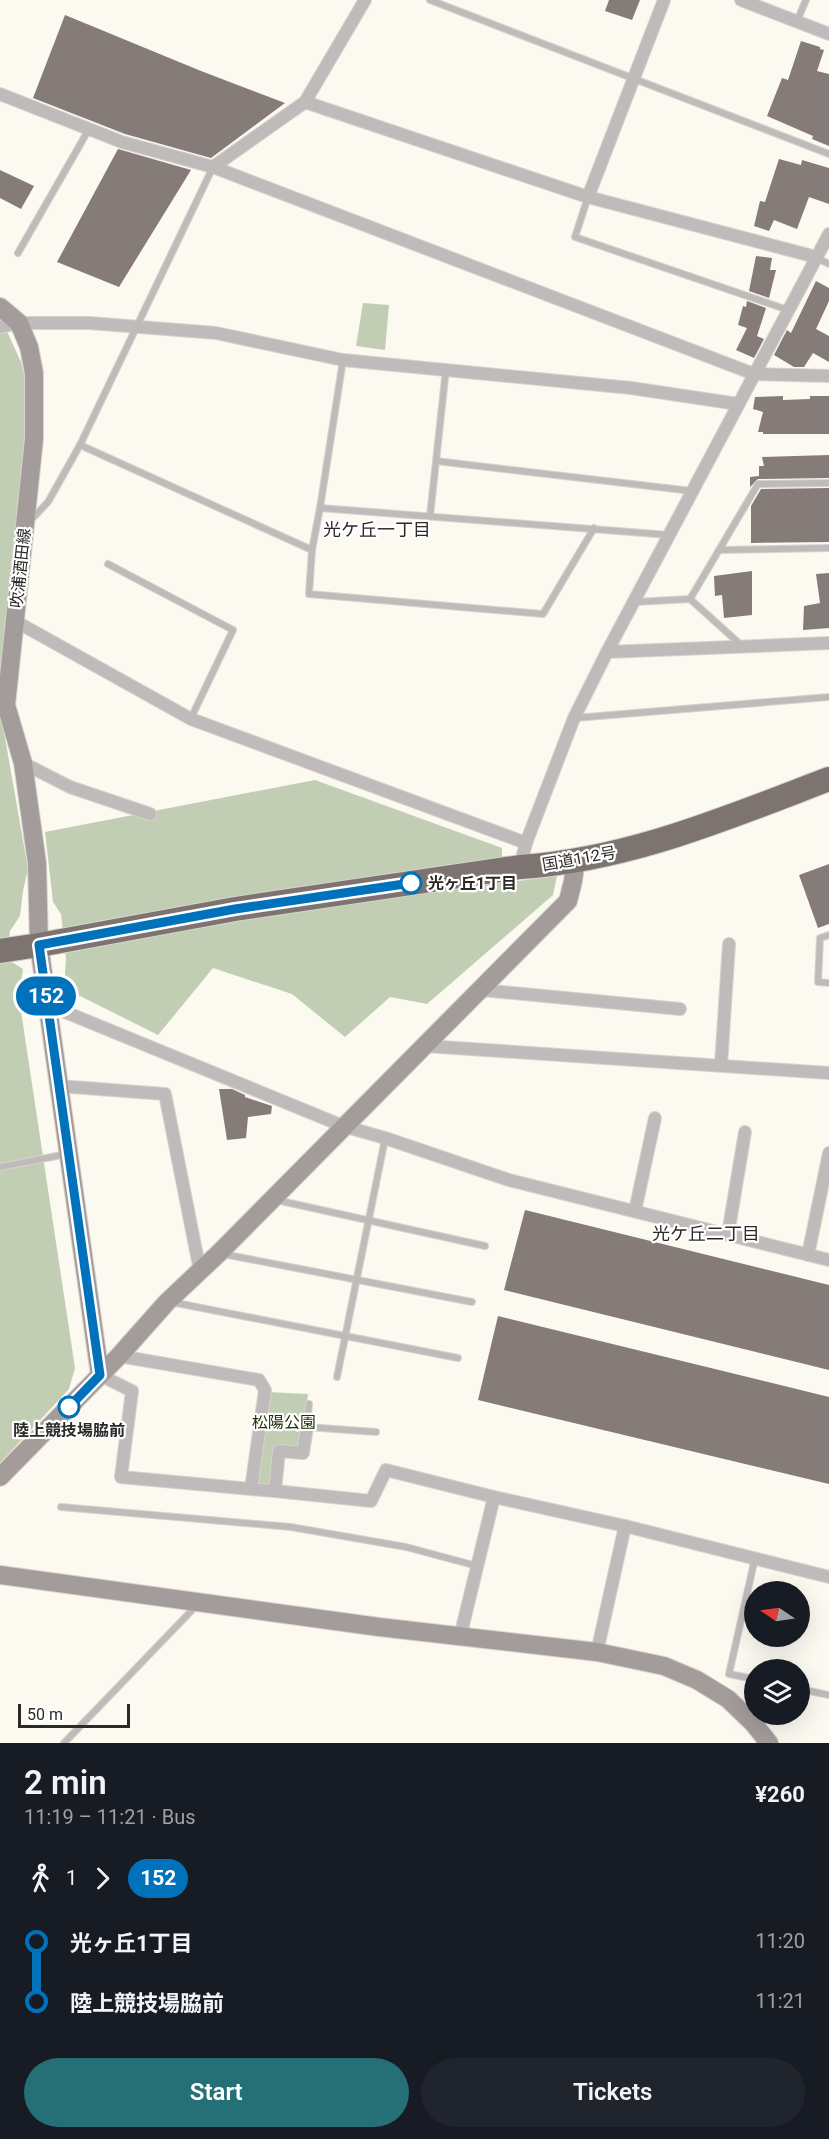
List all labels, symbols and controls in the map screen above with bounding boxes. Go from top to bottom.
district label: 光ケ丘一丁目 [323,519,431,540]
street label: 吹浦酒田線 [7,527,34,609]
street label: 国道112号 [541,843,618,874]
marker: 光ヶ丘1丁目 [400,872,422,894]
place label: 光ヶ丘1丁目 [428,874,517,893]
line badge: 152 [12,976,80,1016]
text: 152 [28,984,64,1008]
district label: 光ケ丘二丁目 [652,1223,760,1244]
marker: 陸上競技場脇前 [58,1396,80,1418]
park label: 松陽公園 [252,1413,316,1432]
place label: 陸上競技場脇前 [13,1421,125,1440]
north arrow [744,1581,810,1647]
map controls [744,1581,810,1725]
button: layers [744,1659,810,1725]
scale bar [18,1701,130,1728]
text: 50 m [27,1705,63,1724]
text: 2 min [24,1763,107,1802]
text: ¥260 [755,1782,805,1807]
text: 11:19 – 11:21 · Bus [24,1805,196,1829]
icon: walk [24,1862,57,1895]
icon: forward [86,1862,119,1895]
text: 1 [66,1866,77,1890]
text: 152 [140,1866,176,1890]
text: 11:20 [755,1929,805,1953]
text: 光ヶ丘1丁目 [70,1931,193,1956]
text: 11:21 [755,1989,805,2013]
text: 陸上競技場脇前 [70,1991,224,2016]
button: Start [24,2058,409,2127]
button: Tickets [421,2058,805,2127]

